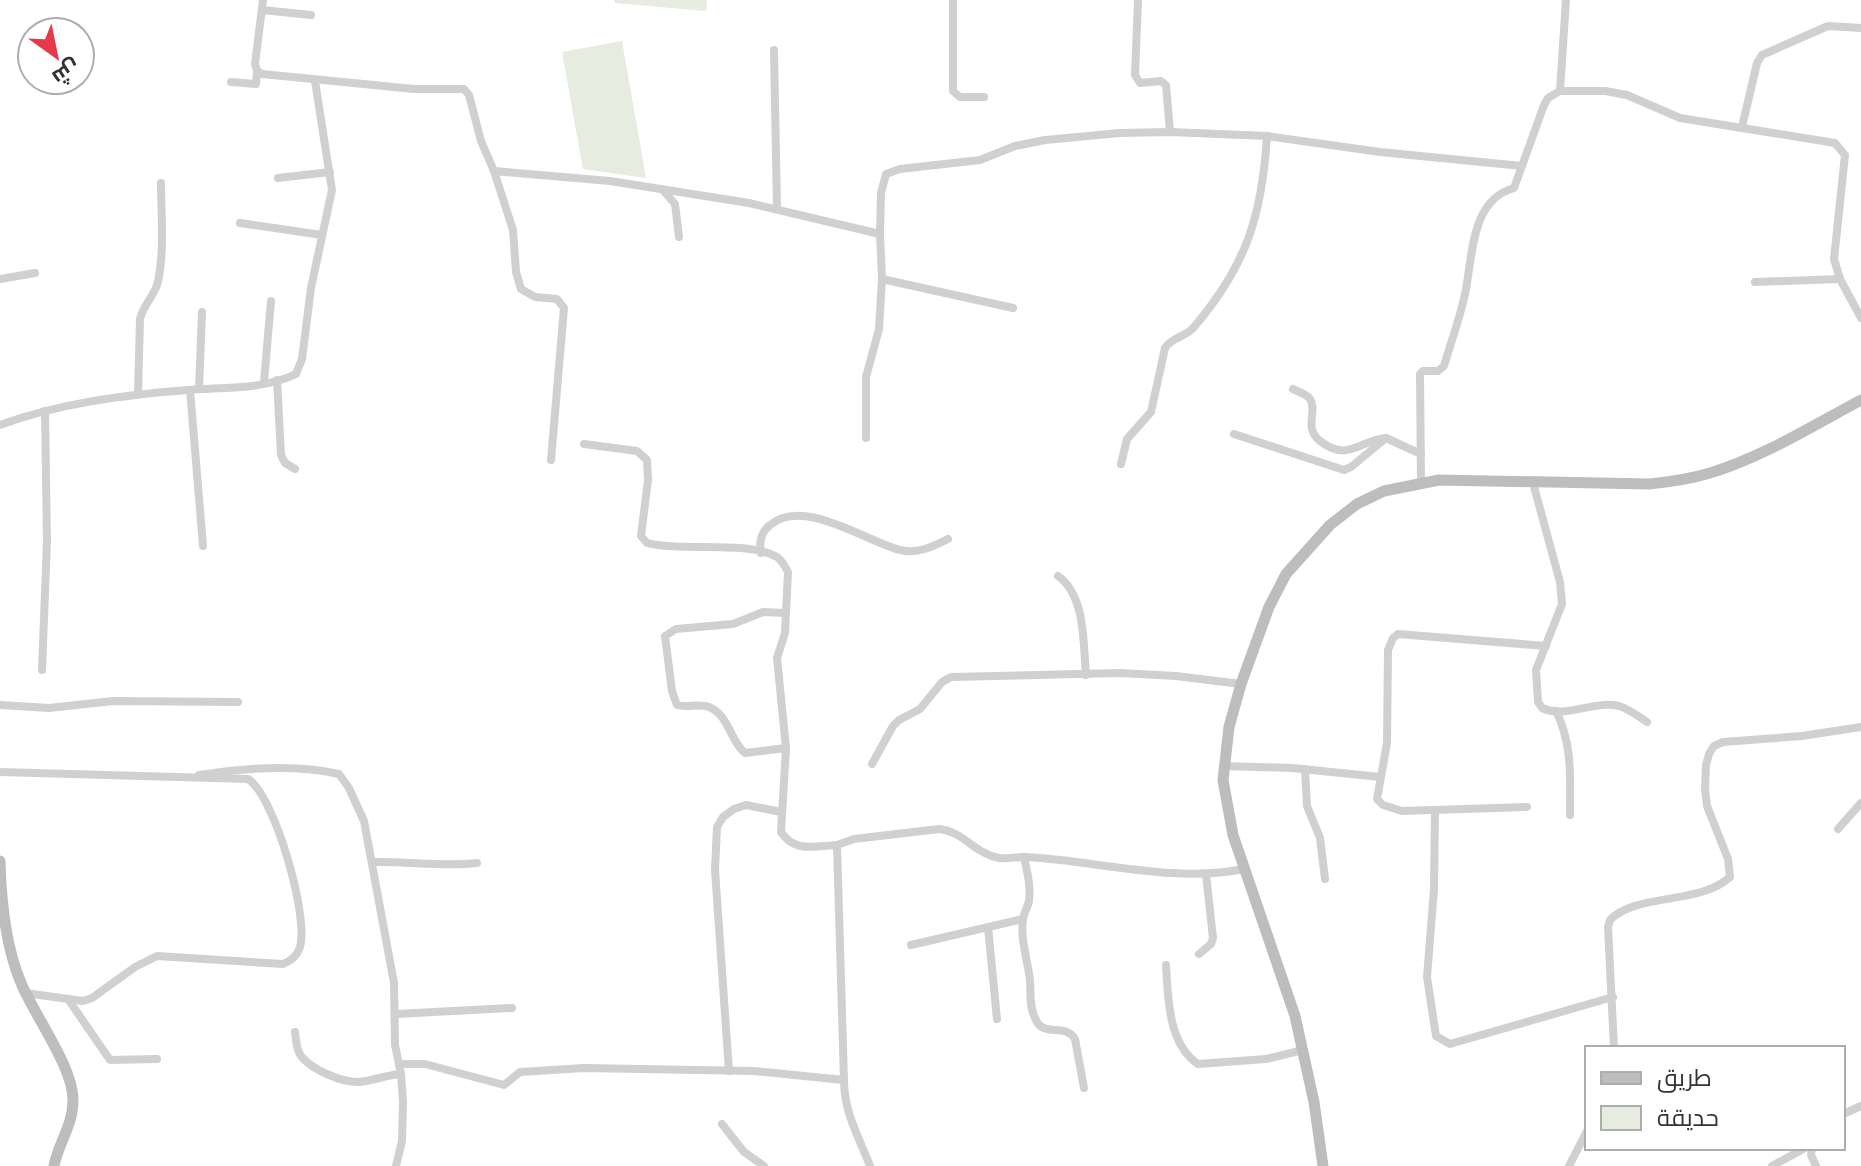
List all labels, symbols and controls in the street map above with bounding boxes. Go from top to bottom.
north arrow [16,16,96,96]
text: ش [47,53,86,92]
legend [1585,1046,1845,1150]
text: طريق [1657,1062,1712,1093]
text: حديقة [1657,1102,1719,1133]

